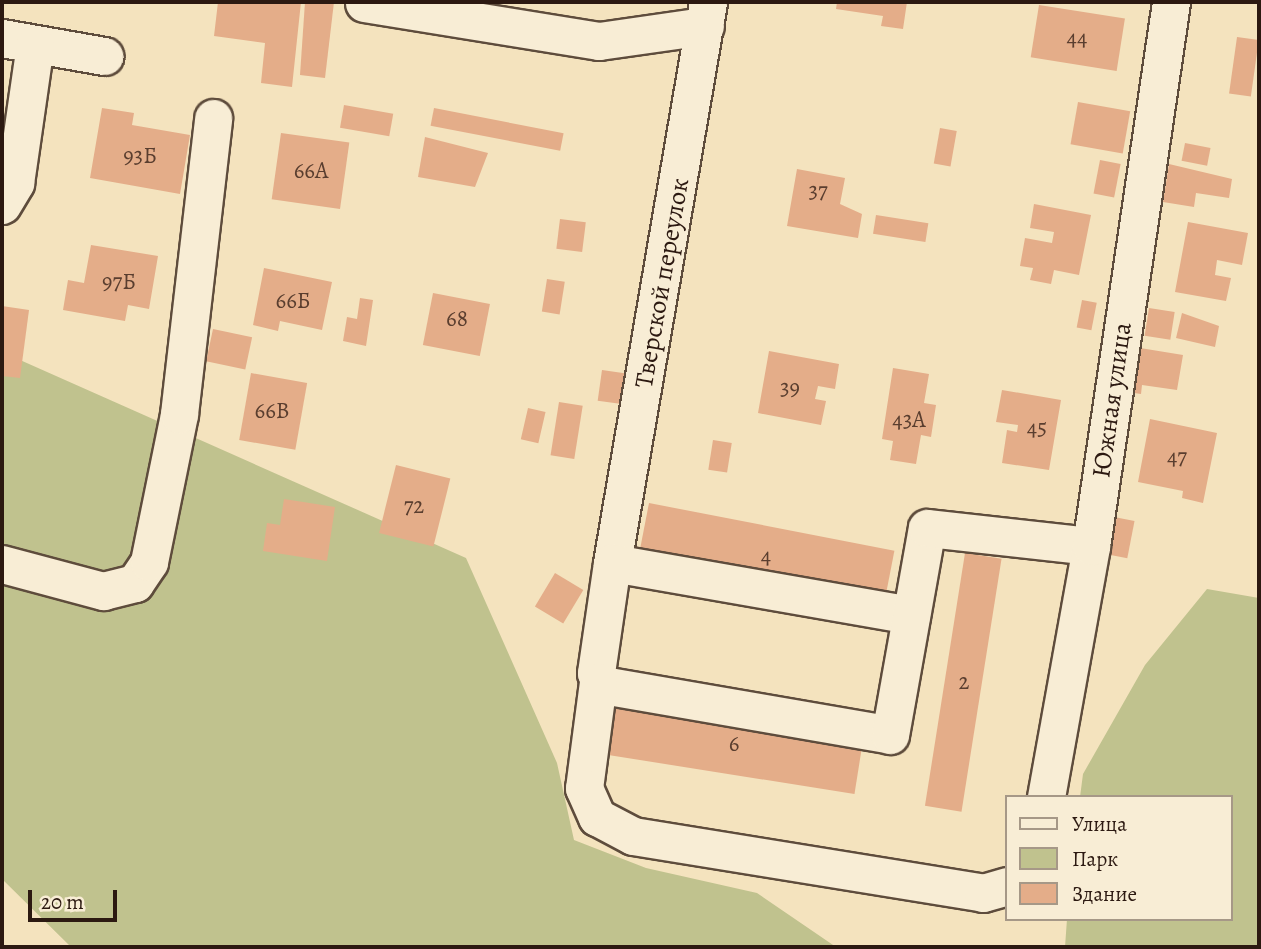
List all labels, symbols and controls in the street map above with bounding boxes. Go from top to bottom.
house number: 44 [1067,24,1087,52]
house number: 93Б [123,142,157,170]
house number: 66А [294,157,328,185]
street label: Тверской переулок [628,176,696,390]
house number: 37 [808,177,828,205]
house number: 97Б [102,268,136,296]
house number: 66Б [276,287,310,315]
house number: 68 [446,305,468,333]
street label: Южная улица [1086,320,1138,480]
house number: 39 [780,374,800,402]
house number: 66В [255,397,289,425]
house number: 43А [892,406,926,434]
house number: 45 [1027,414,1047,442]
house number: 47 [1167,443,1187,471]
house number: 72 [404,492,424,520]
house number: 4 [761,542,771,570]
house number: 2 [959,668,969,696]
house number: 6 [729,730,739,758]
legend [1006,795,1233,921]
text: Улица [1072,810,1127,838]
text: Парк [1072,845,1118,873]
scale bar [32,876,121,920]
text: Здание [1072,880,1137,908]
text: 20 m [41,888,84,916]

